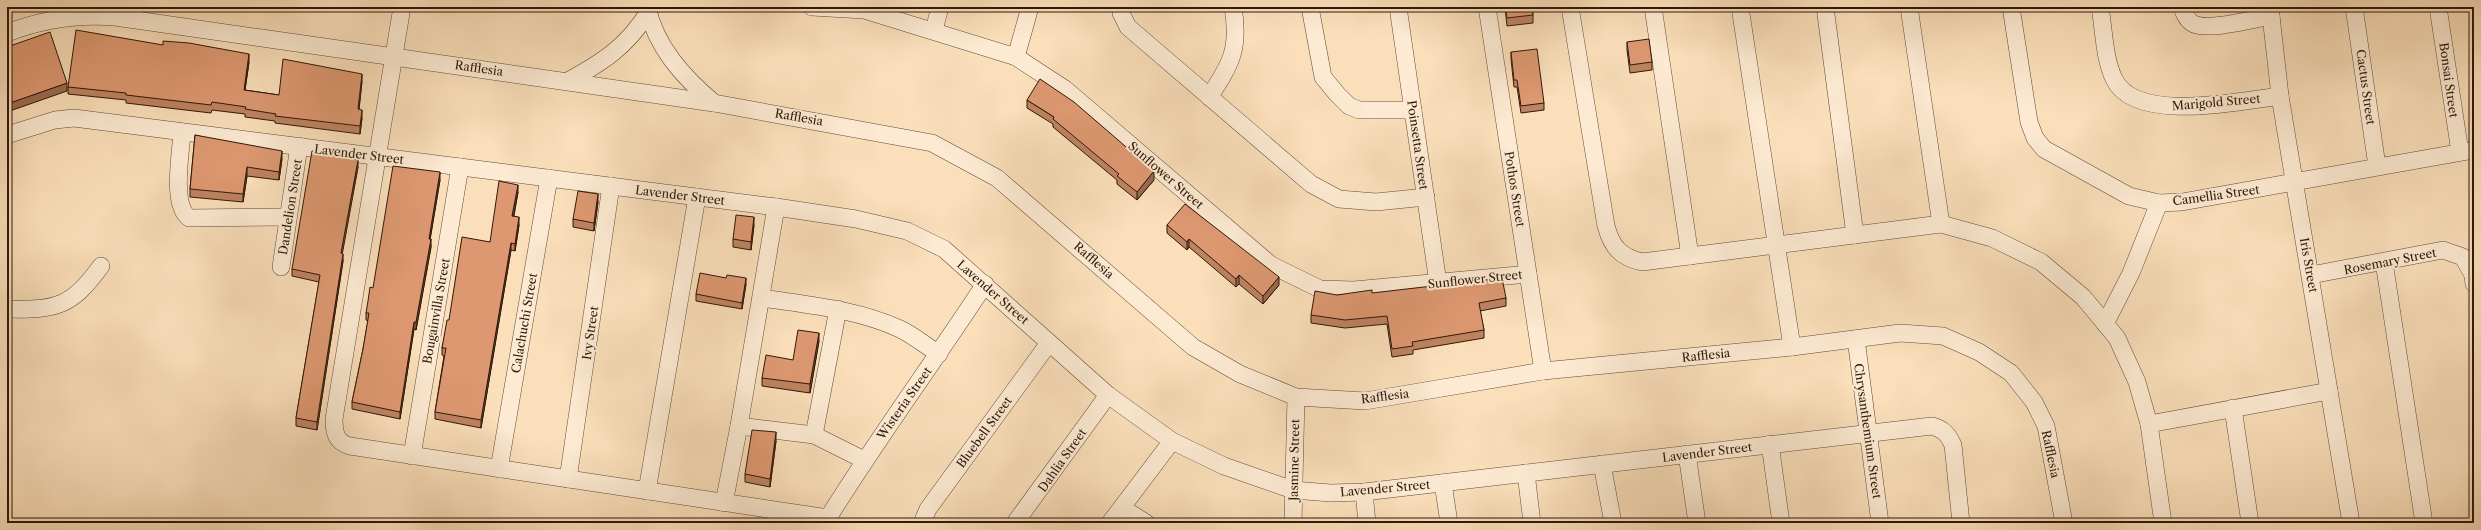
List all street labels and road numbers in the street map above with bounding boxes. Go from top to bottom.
street label: Bonsai Street [2436,41,2462,119]
street label: Cactus Street [2353,48,2379,126]
street label: Rafflesia [454,57,505,79]
street label: Marigold Street [2171,91,2262,113]
street label: Poinsetta Street [1404,99,1432,191]
street label: Rafflesia [774,105,825,129]
street label: Sunflower Street [1125,138,1207,212]
street label: Lavender Street [313,141,405,167]
street label: Pothos Street [1502,150,1529,229]
street label: Dandelion Street [275,157,305,256]
street label: Camellia Street [2172,181,2261,209]
street label: Lavender Street [634,182,726,208]
street label: Iris Street [2297,236,2321,294]
street label: Rafflesia [1071,238,1118,282]
street label: Rosemary Street [2342,245,2438,277]
street label: Bougainvilla Street [419,256,453,365]
street label: Lavender Street [954,257,1033,328]
street label: Sunflower Street [1427,266,1524,291]
street label: Calachuchi Street [508,271,540,374]
street label: Ivy Street [579,304,601,361]
street label: Rafflesia [1681,345,1732,365]
street label: Chrysanthemium Street [1851,362,1885,500]
street label: Wisteria Street [873,363,935,443]
street label: Rafflesia [1360,386,1411,406]
street label: Bluebell Street [953,393,1015,471]
street label: Jasmine Street [1286,418,1302,503]
street label: Dahlia Street [1035,425,1090,495]
street label: Rafflesia [2039,429,2064,480]
street label: Lavender Street [1661,439,1753,465]
street label: Lavender Street [1339,477,1431,499]

